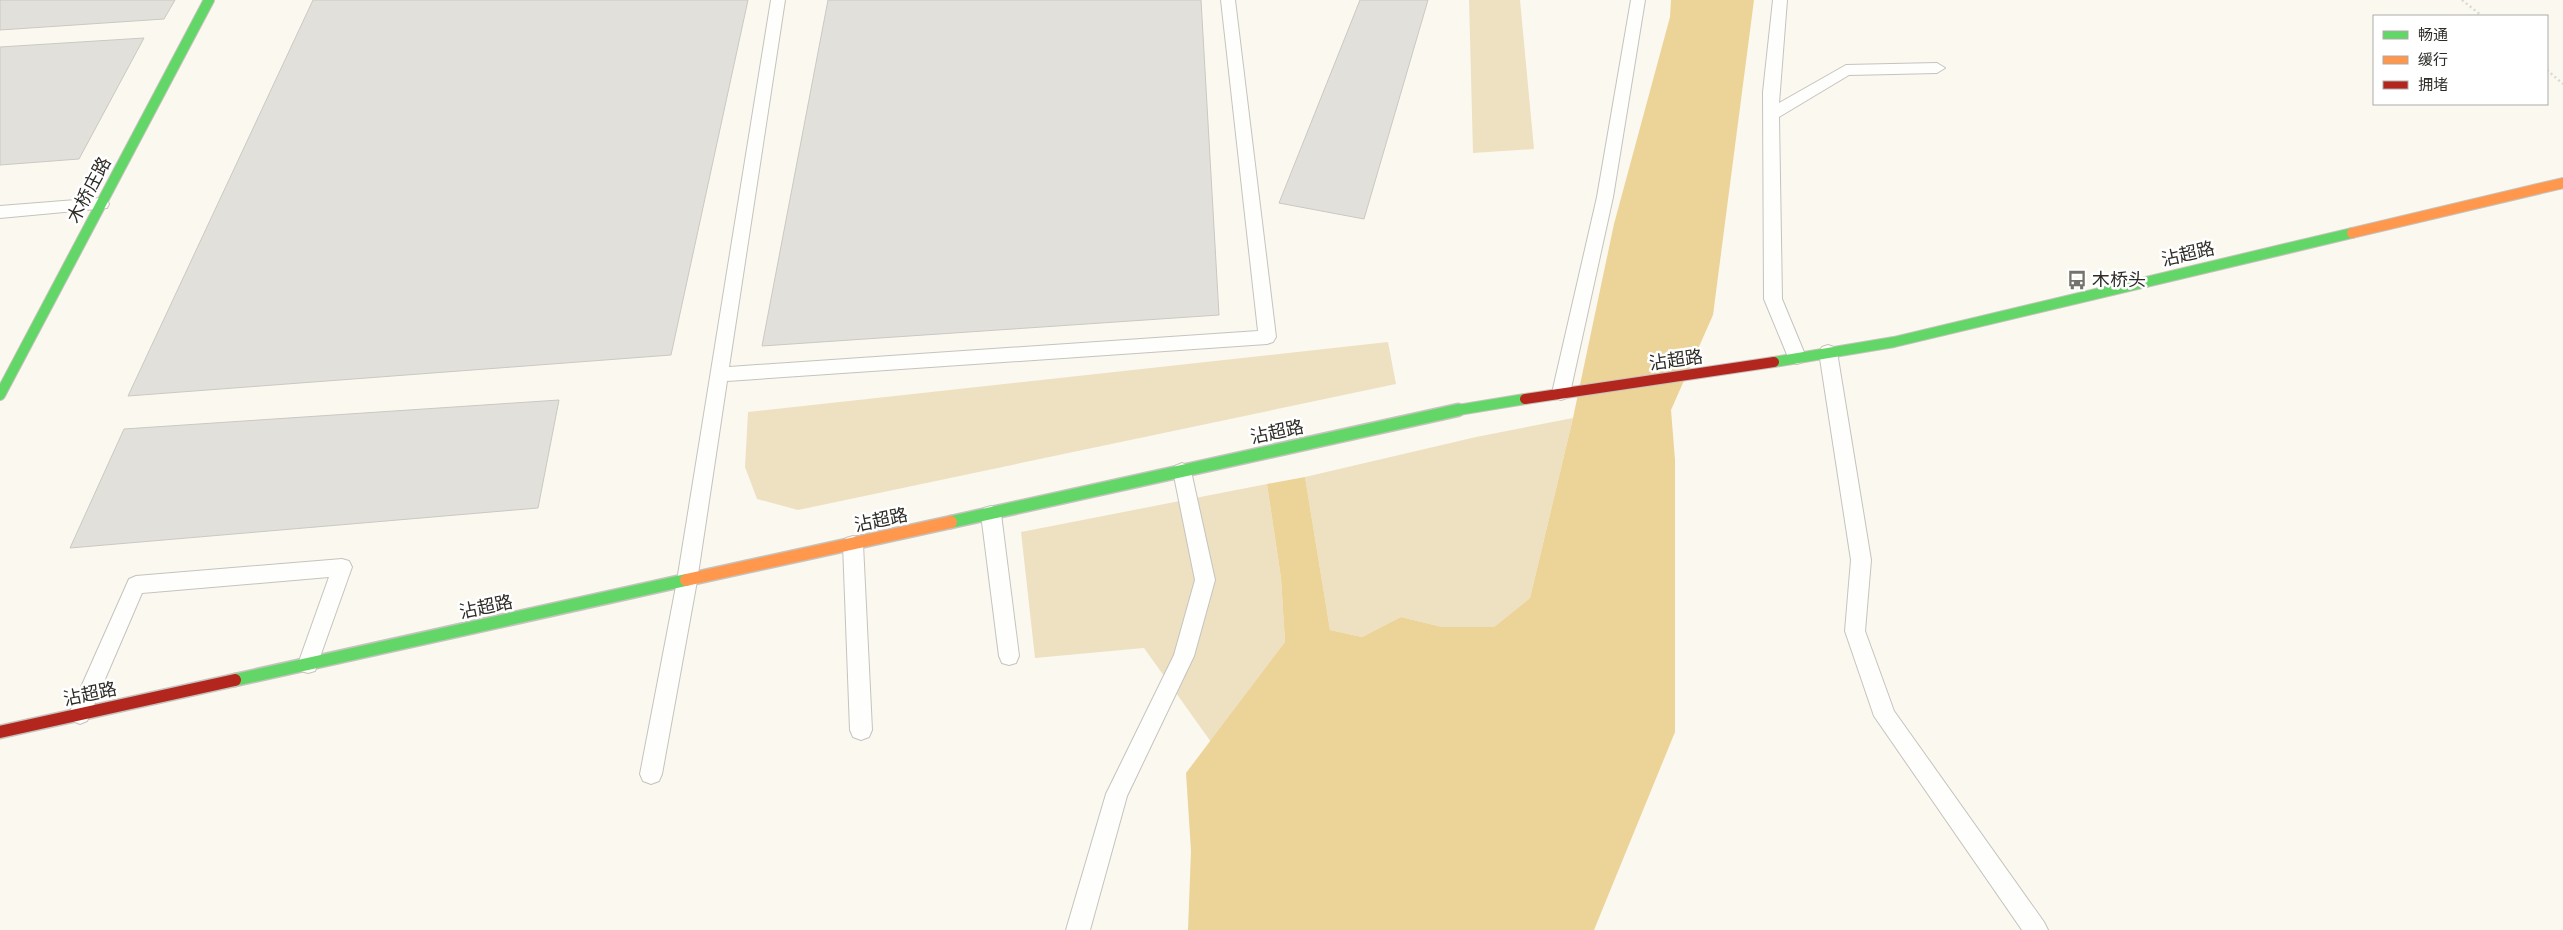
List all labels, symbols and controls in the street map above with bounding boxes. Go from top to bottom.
legend [2373,15,2548,105]
text: 畅通 [2418,25,2448,44]
text: 缓行 [2418,50,2448,69]
text: 拥堵 [2418,75,2448,94]
street label: 木桥庄路 [62,153,116,227]
street label: 沾超路 [2159,236,2217,271]
place label: 木桥头 [2092,268,2146,291]
bus stop icon: 木桥头 [2066,269,2088,291]
street label: 沾超路 [1648,344,1704,375]
street label: 沾超路 [1248,415,1306,448]
street label: 沾超路 [852,503,910,536]
street label: 沾超路 [457,590,515,623]
street label: 沾超路 [61,677,119,710]

